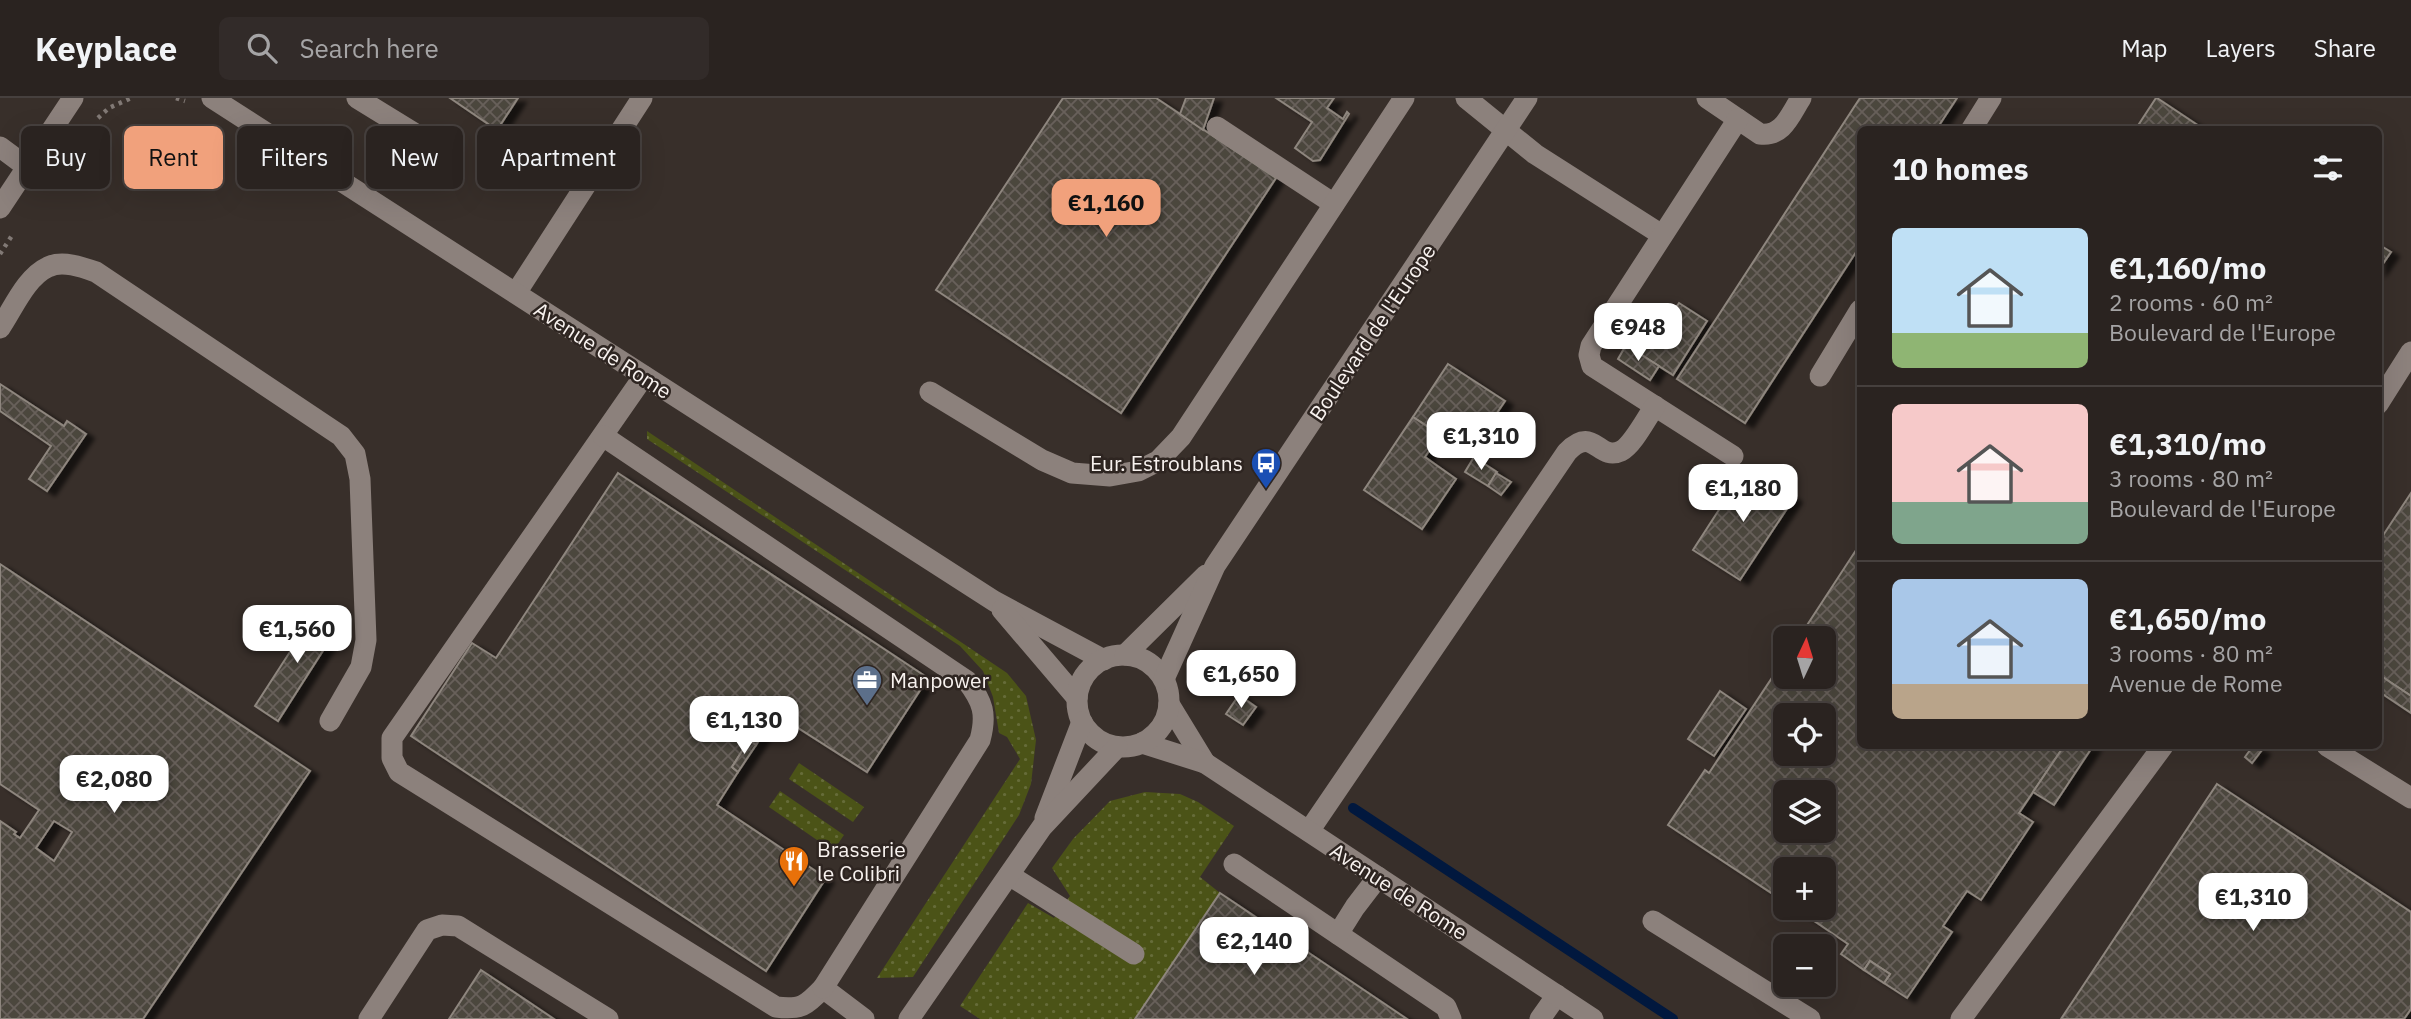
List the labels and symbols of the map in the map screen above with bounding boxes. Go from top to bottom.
pin: €1,160 [1049,180,1163,239]
street label: Boulevard de l'Europe [1302,238,1442,426]
street label: Avenue de Rome [529,295,677,405]
pin: €948 [1597,303,1679,363]
pin: €1,310 [1424,412,1538,472]
bus stop icon: Eur. Estroublans [1249,446,1283,490]
place label: Eur. Estroublans [1090,449,1243,477]
pin: €1,180 [1686,464,1800,524]
pin: €1,560 [240,606,354,665]
north arrow [1773,626,1836,690]
pin: €1,650 [1184,650,1298,710]
office icon: Manpower [850,663,884,707]
place label: Manpower [890,666,990,694]
pin: €1,130 [687,696,801,756]
pin: €2,080 [57,756,171,815]
place label: Brasserie le Colibri [817,835,906,887]
street label: Avenue de Rome [1325,836,1473,946]
restaurant icon: Brasserie le Colibri [777,844,811,888]
pin: €1,310 [2196,874,2310,933]
pin: €2,140 [1197,918,1311,977]

